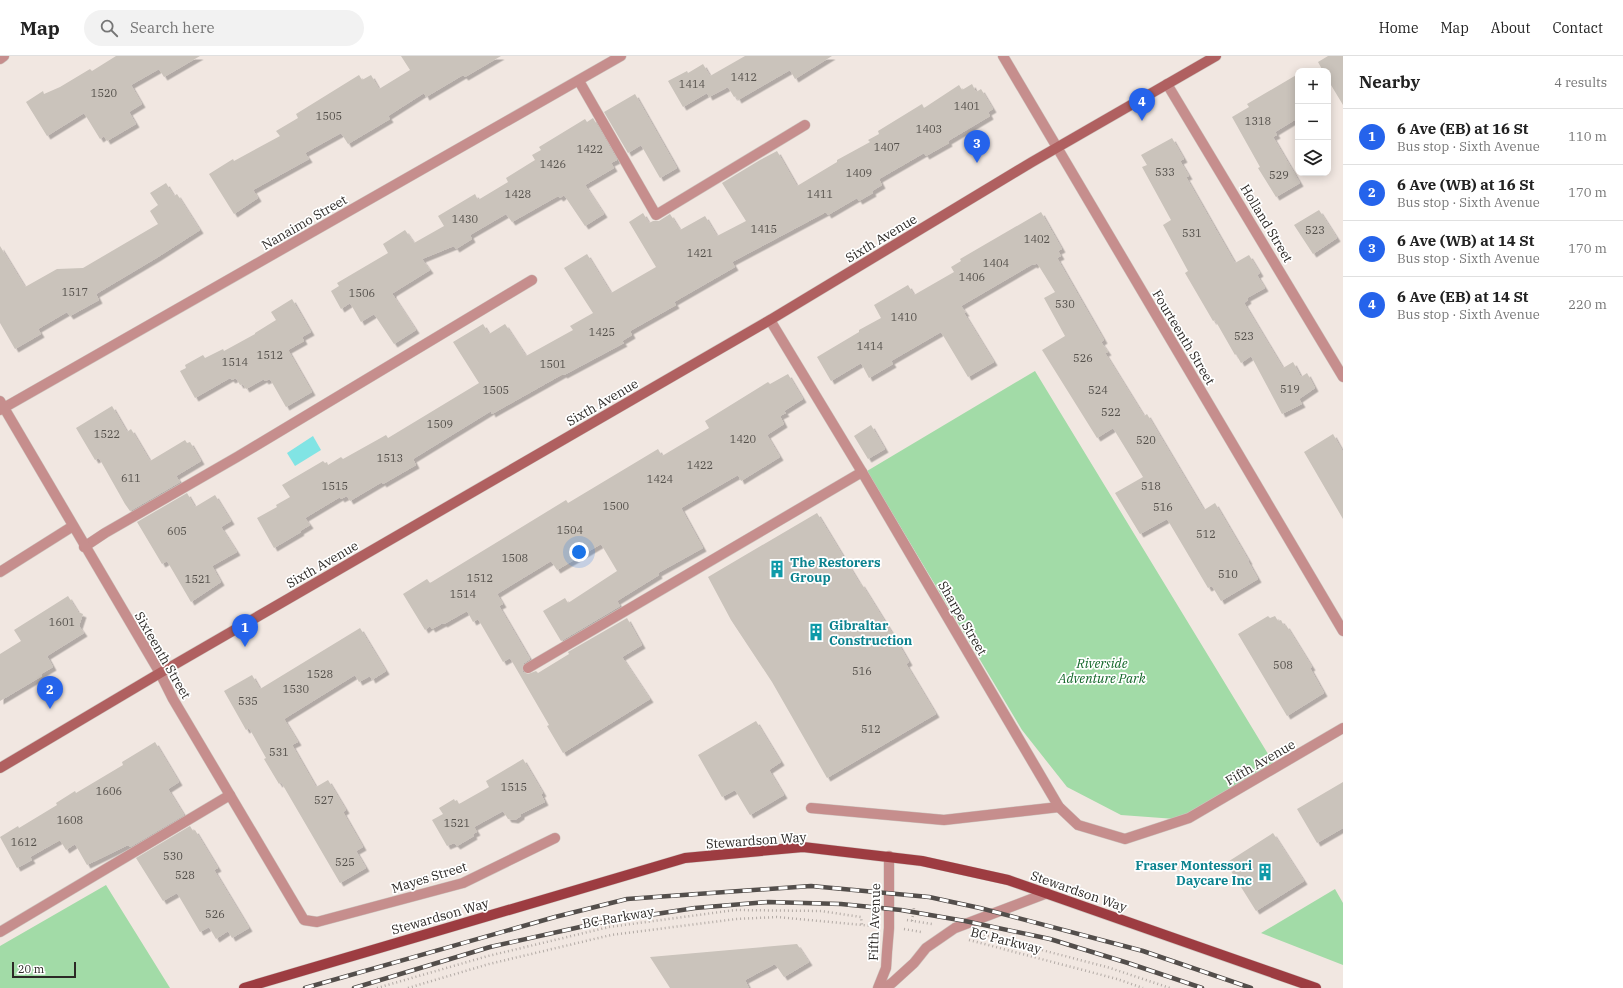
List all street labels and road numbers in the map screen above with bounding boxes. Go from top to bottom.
street label: Holland Street [1237,181,1297,266]
street label: Nanaimo Street [258,191,350,254]
street label: Sixth Avenue [842,210,920,266]
street label: Fourteenth Street [1148,287,1219,388]
street label: Sixth Avenue [563,375,641,430]
street label: Sixth Avenue [283,537,361,592]
street label: Sharpe Street [934,578,991,659]
street label: Sixteenth Street [131,609,195,702]
street label: Fifth Avenue [1222,736,1298,789]
street label: Stewardson Way [705,829,807,852]
street label: Mayes Street [389,858,469,897]
street label: Stewardson Way [1028,867,1129,916]
street label: Fifth Avenue [865,883,884,961]
street label: Stewardson Way [389,894,491,939]
street label: BC Parkway [581,903,655,932]
street label: BC Parkway [969,923,1043,958]

